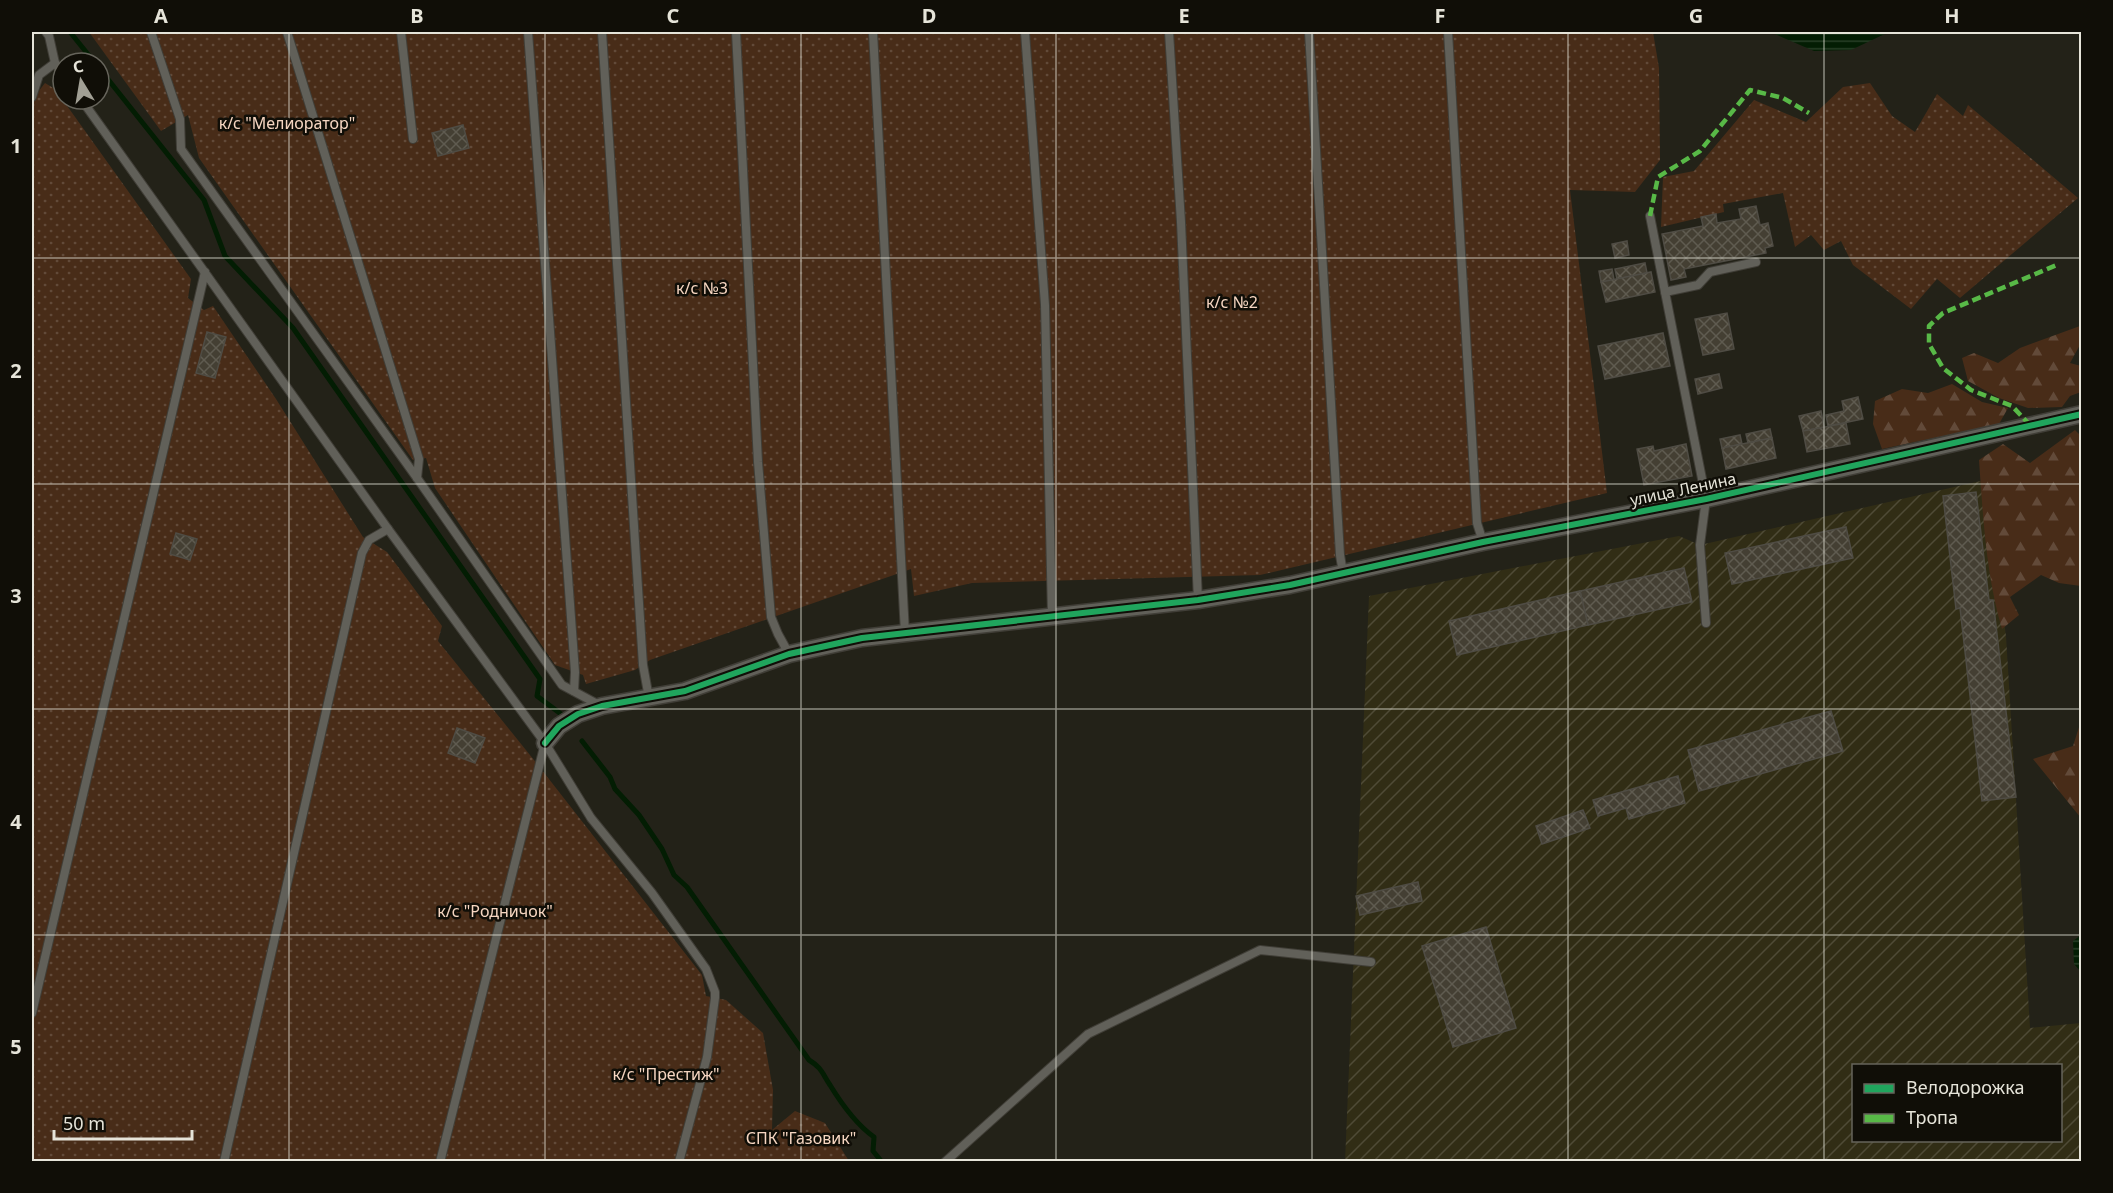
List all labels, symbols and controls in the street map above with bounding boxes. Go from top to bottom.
text: A [154,2,168,29]
text: B [410,2,424,29]
text: C [667,2,680,29]
text: D [922,2,936,29]
text: E [1178,2,1190,29]
text: F [1435,2,1445,29]
text: G [1689,2,1703,29]
text: H [1944,2,1960,29]
north arrow [51,51,111,111]
text: С [71,54,85,78]
park label: к/с "Мелиоратор" [219,112,355,134]
text: 1 [10,132,22,159]
park label: к/с №3 [676,277,728,299]
park label: к/с №2 [1206,291,1258,313]
text: 2 [10,357,22,384]
street label: улица Ленина [1628,467,1738,511]
text: 3 [10,582,22,609]
text: 4 [10,808,22,835]
park label: к/с "Родничок" [437,900,553,922]
text: 5 [10,1033,22,1060]
park label: к/с "Престиж" [612,1063,720,1085]
legend [1852,1064,2062,1142]
text: Велодорожка [1906,1075,2024,1099]
scale bar [54,1103,192,1141]
text: Тропа [1906,1105,1958,1129]
text: 50 m [63,1111,105,1135]
park label: СПК "Газовик" [746,1127,856,1149]

